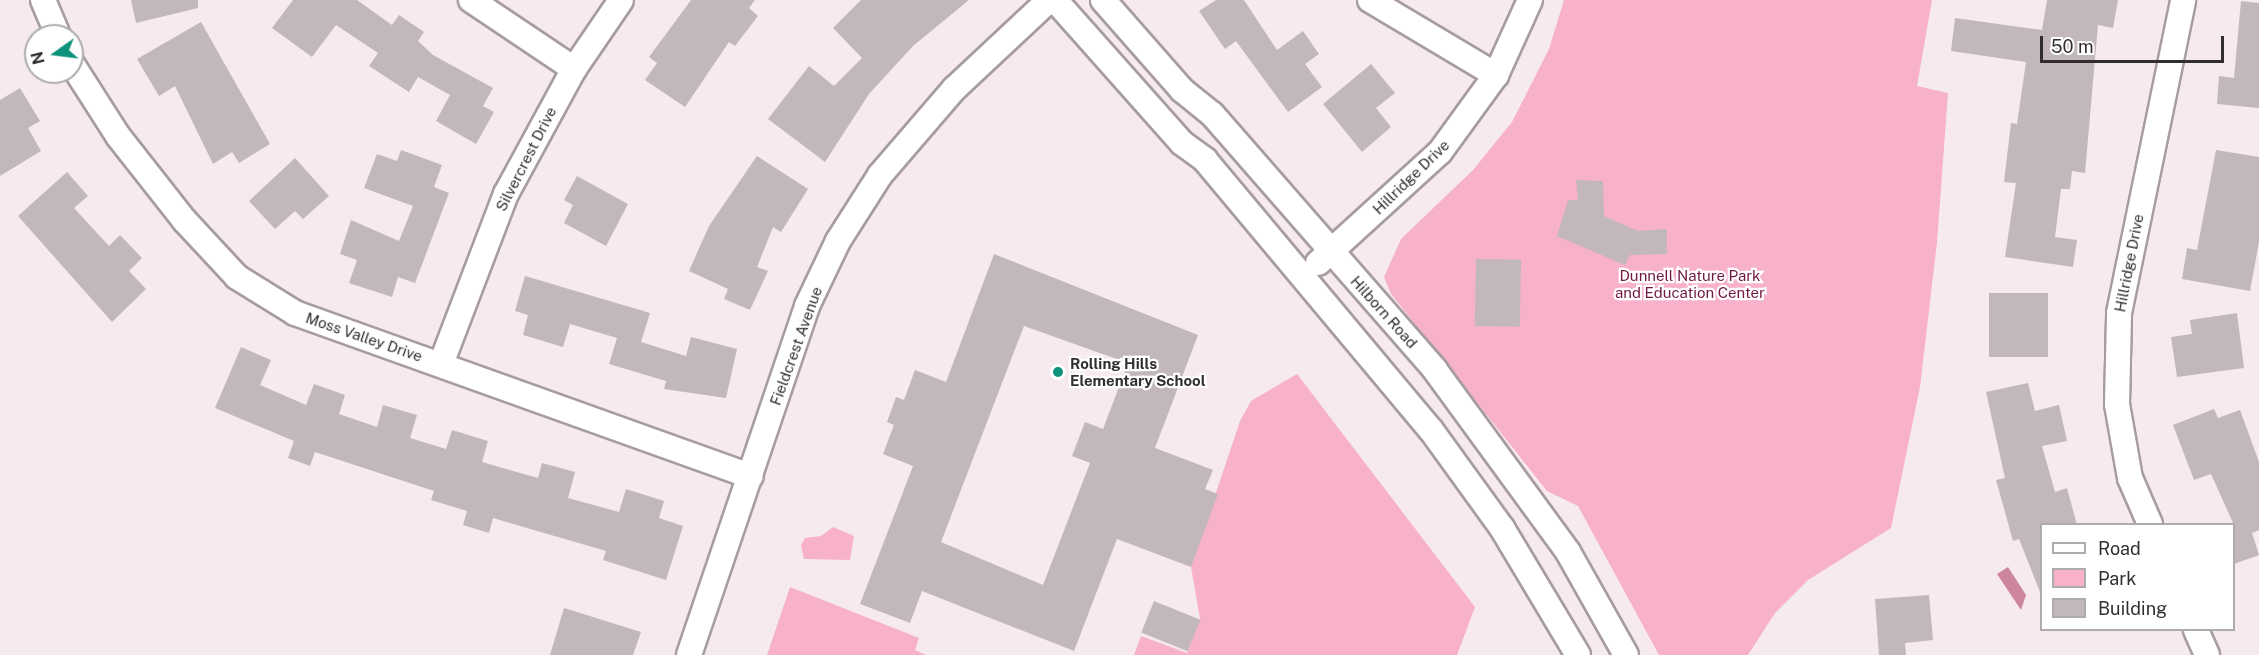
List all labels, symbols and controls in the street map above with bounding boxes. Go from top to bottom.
north arrow [24,24,84,84]
scale bar [2043,24,2228,62]
text: 50 m [2051,36,2094,57]
text: N [27,50,49,66]
street label: Silvercrest Drive [492,104,560,214]
street label: Hillridge Drive [1369,136,1453,218]
street label: Hillridge Drive [2111,212,2147,314]
park label: Dunnell Nature Park and Education Center [1615,266,1765,301]
street label: Hilborn Road [1347,272,1421,352]
street label: Fieldcrest Avenue [766,284,826,408]
street label: Moss Valley Drive [303,309,425,365]
place label: Rolling Hills Elementary School [1070,354,1206,389]
marker: Rolling Hills Elementary School [1051,365,1065,379]
legend [2040,523,2235,631]
text: Road [2098,538,2141,559]
text: Park [2098,568,2136,589]
text: Building [2098,598,2167,619]

